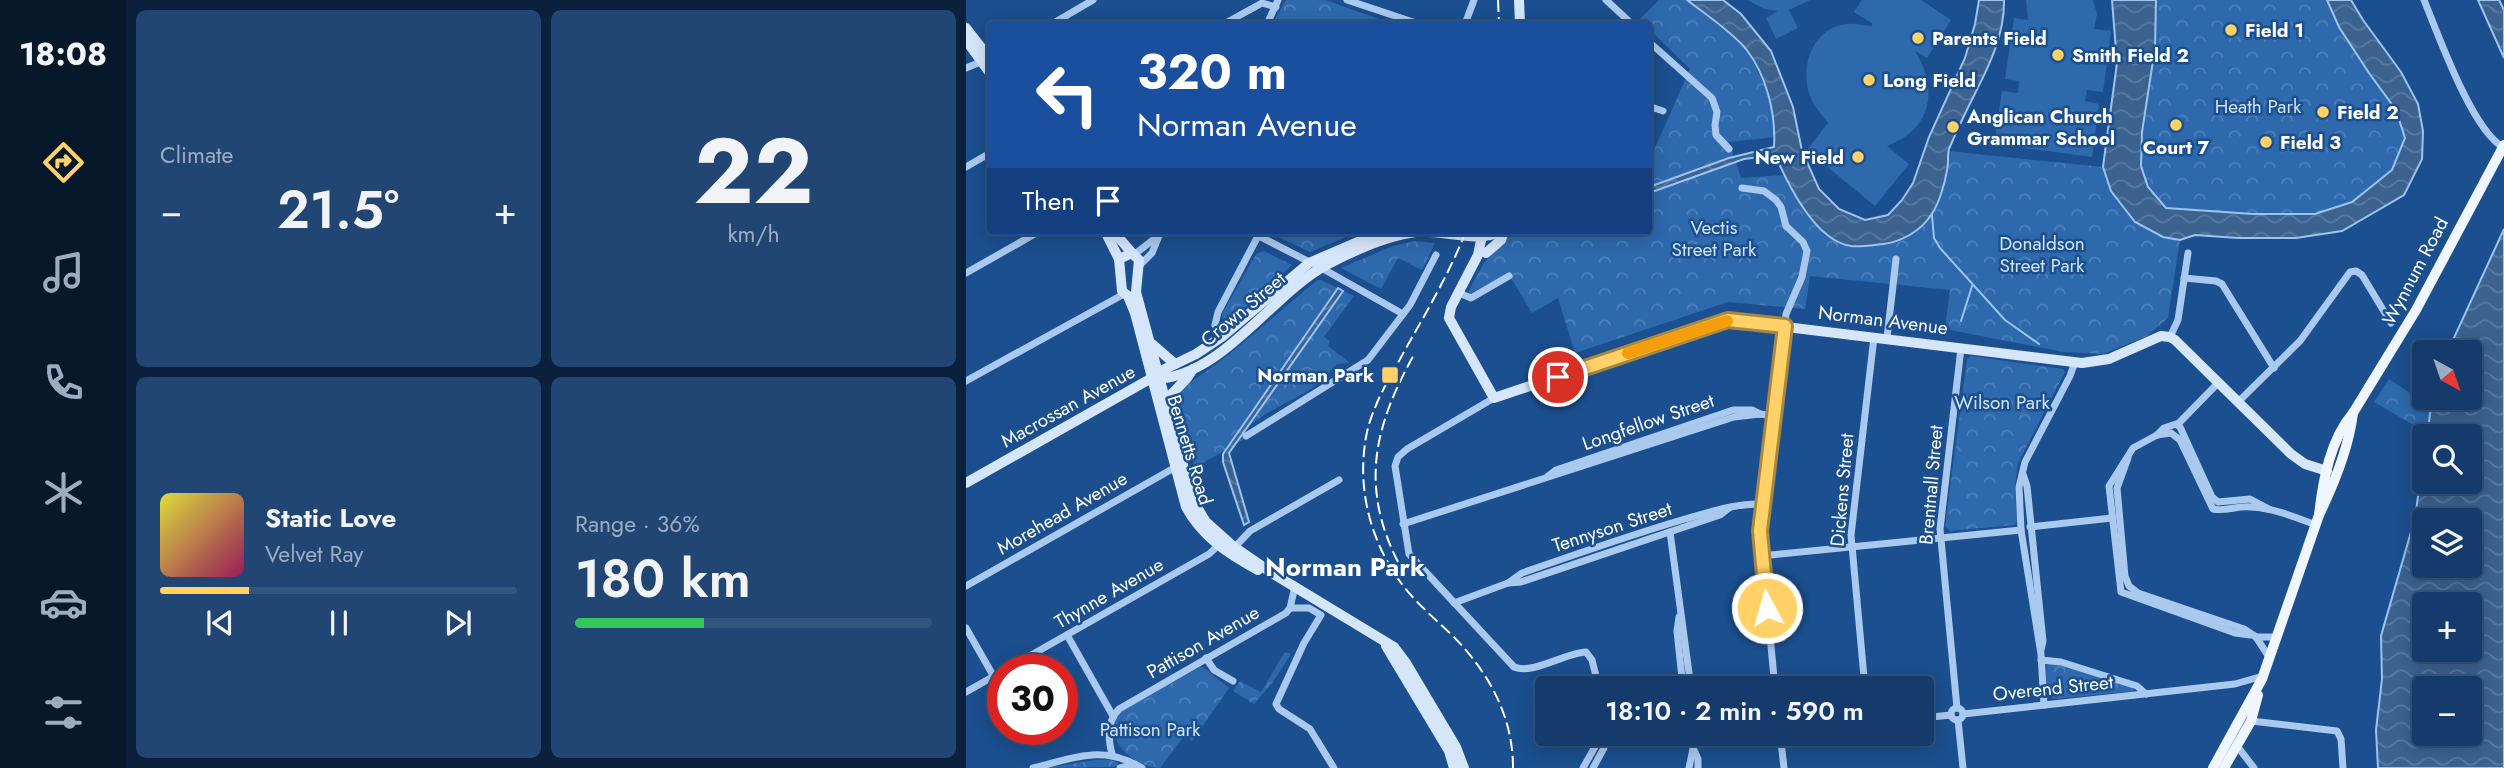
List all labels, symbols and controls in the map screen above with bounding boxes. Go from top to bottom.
place label: Field 1 [2245,17,2304,44]
marker: Field 1 [2223,22,2239,38]
place label: Parents Field [1932,25,2047,52]
marker: Parents Field [1910,30,1926,46]
text: 18:08 [19,31,107,77]
text: 320 m [1137,37,1287,107]
place label: Smith Field 2 [2072,42,2189,69]
marker: Smith Field 2 [2050,47,2066,63]
icon: left [1022,49,1113,140]
place label: Long Field [1883,67,1976,94]
marker: Long Field [1861,72,1877,88]
park label: Heath Park [2215,93,2302,120]
place label: Field 2 [2337,99,2399,126]
text: Norman Avenue [1137,102,1357,148]
place label: Anglican Church Grammar School [1966,103,2115,152]
marker: Field 2 [2315,104,2331,120]
text: 22 [694,106,813,237]
marker: Court 7 [2168,117,2184,133]
marker: Anglican Church Grammar School [1945,119,1961,135]
place label: Field 3 [2280,129,2341,156]
place label: Court 7 [2143,134,2210,161]
marker: Field 3 [2258,134,2274,150]
icon: directions [39,138,88,187]
text: Climate [160,138,233,172]
place label: New Field [1755,144,1844,171]
marker: New Field [1850,149,1866,165]
text: 21.5° [277,172,399,248]
text: Then [1022,182,1075,220]
icon: arrive [1089,182,1127,220]
text: − [160,183,182,238]
text: + [494,183,517,238]
street label: Wynnum Road [2375,212,2455,330]
park label: Vectis Street Park [1672,214,1757,263]
text: km/h [728,217,779,251]
park label: Donaldson Street Park [1999,230,2085,279]
icon: music [39,248,88,297]
street label: Crown Street [1195,265,1292,353]
street label: Norman Avenue [1817,299,1950,341]
north arrow [2412,340,2482,410]
map controls [2412,340,2482,746]
pin [1528,347,1588,407]
icon: phone [39,358,88,407]
street label: Macrossan Avenue [996,358,1140,454]
icon: arrive [1539,358,1577,396]
place label: Norman Park [1257,362,1374,389]
marker: Norman Park [1380,365,1400,385]
street label: Longfellow Street [1578,387,1718,457]
park label: Wilson Park [1954,389,2050,416]
street label: Bennetts Road [1160,392,1220,508]
street label: Brentnall Street [1912,424,1950,546]
button: search [2412,424,2482,494]
street label: Dickens Street [1824,432,1860,548]
street label: Morehead Avenue [992,465,1132,561]
icon: climate [39,468,88,517]
street label: Tennyson Street [1549,495,1676,559]
text: Static Love [265,499,397,537]
text: Range · 36% [575,507,700,541]
button: layers [2412,508,2482,578]
text: Velvet Ray [265,537,363,571]
text: 180 km [575,541,751,617]
district label: Norman Park [1265,548,1425,586]
street label: Thynne Avenue [1050,551,1169,635]
position arrow [1730,571,1804,645]
icon: car [39,578,88,627]
button: + [2412,592,2482,662]
street label: Pattison Avenue [1142,599,1264,685]
icon: previous [201,604,239,642]
icon: pause [320,604,358,642]
icon: next [439,604,477,642]
speed limit sign: 30 [987,654,1078,745]
street label: Overend Street [1991,668,2115,708]
button: − [2412,676,2482,746]
icon: filters [39,688,88,737]
text: 18:10 · 2 min · 590 m [1605,692,1864,730]
park label: Pattison Park [1100,716,1201,743]

